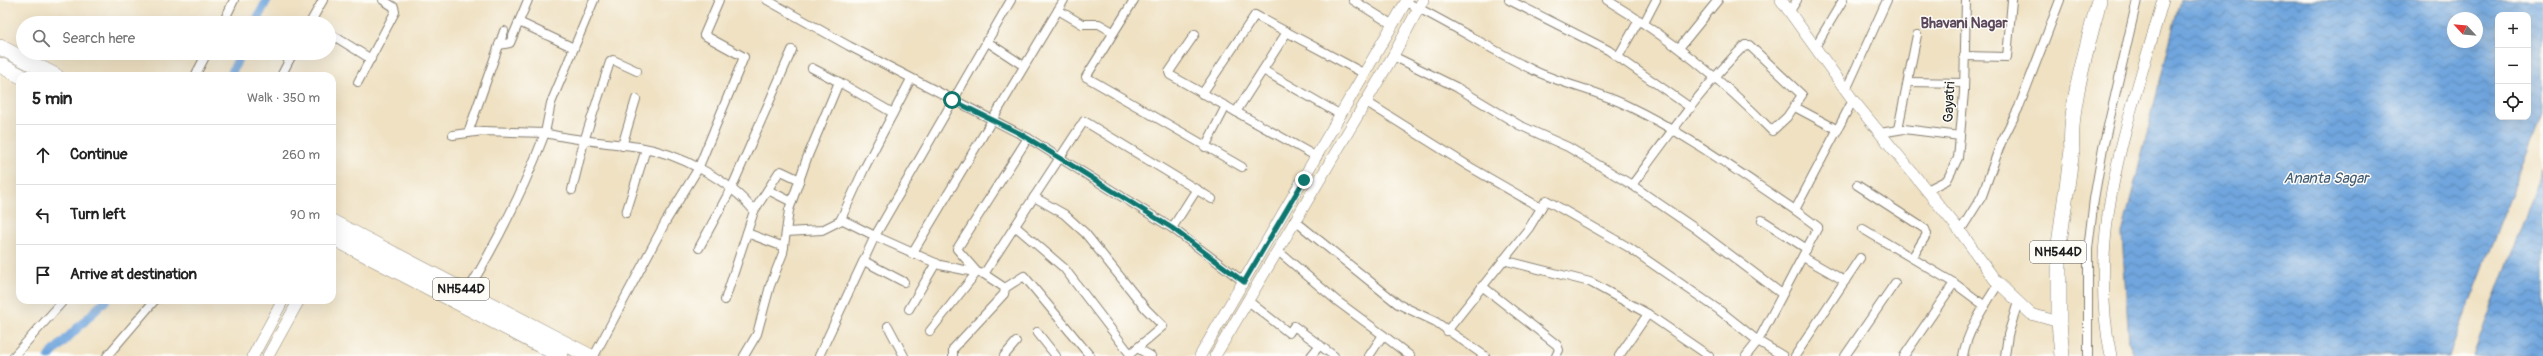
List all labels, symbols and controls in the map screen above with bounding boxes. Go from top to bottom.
north arrow [2447,12,2483,48]
map controls [2495,12,2531,120]
button: + [2495,12,2531,48]
district label: Bhavani Nagar [1920,14,2008,33]
search box [16,16,336,60]
icon: search [30,27,52,49]
text: Search here [62,29,135,48]
button: − [2495,48,2531,84]
street label: Gayatri [1939,81,1959,123]
button: locate [2495,84,2531,120]
text: 5 min [32,88,72,109]
text: Walk · 350 m [247,90,320,106]
route start [943,91,961,109]
icon: ahead [32,144,54,166]
text: Continue [70,145,128,164]
text: 260 m [282,147,320,163]
water label: Ananta Sagar [2284,169,2370,188]
route end [1295,171,1313,189]
icon: left [32,204,54,226]
text: Turn left [70,205,126,224]
text: 90 m [290,207,320,223]
road number: NH544D [2030,241,2086,263]
icon: arrive [32,264,54,286]
text: Arrive at destination [70,265,197,284]
road number: NH544D [433,278,489,300]

